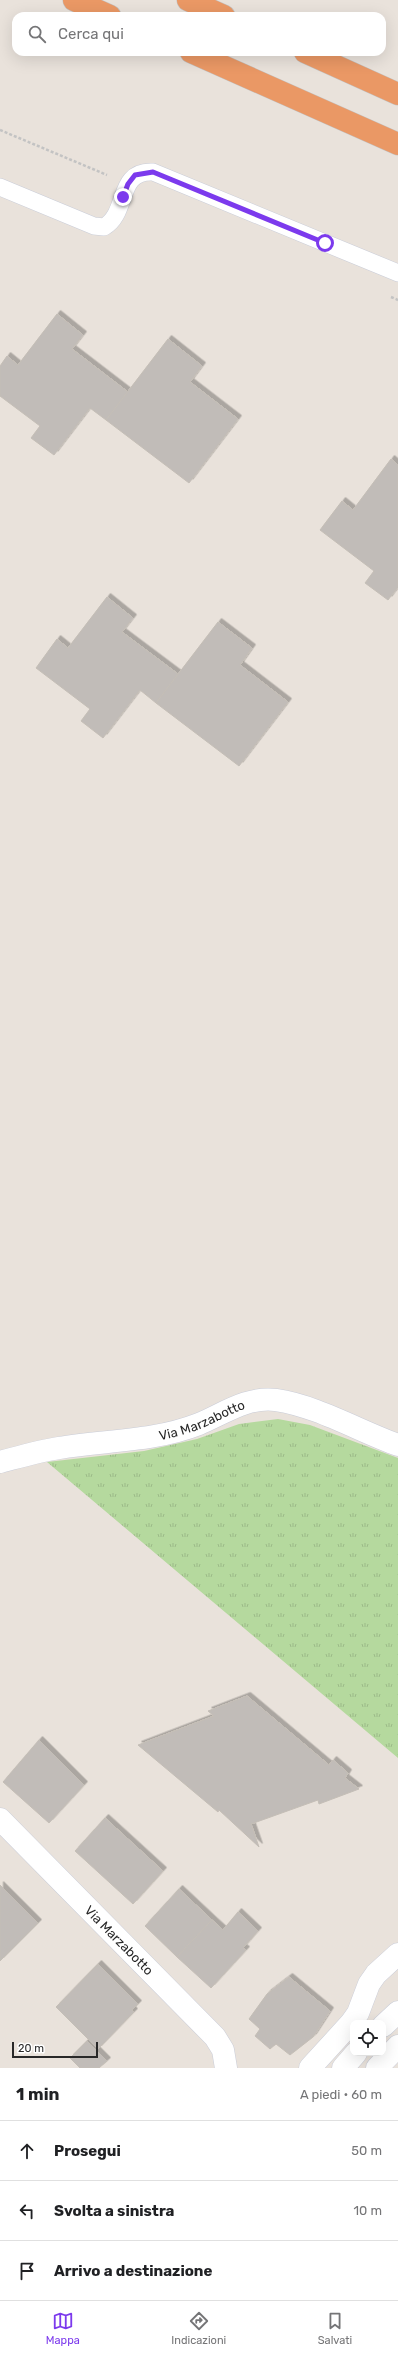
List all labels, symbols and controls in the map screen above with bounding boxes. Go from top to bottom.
search box [12,12,386,56]
icon: search [26,23,48,45]
text: Cerca qui [58,25,124,43]
route end [114,188,132,206]
route start [316,234,334,252]
street label: Via Marzabotto [157,1397,247,1443]
street label: Via Marzabotto [82,1902,157,1978]
map controls [350,2020,386,2056]
button: locate [350,2020,386,2056]
scale bar [12,2040,98,2059]
text: 20 m [18,2042,44,2055]
text: 1 min [16,2084,59,2104]
text: A piedi · 60 m [300,2087,382,2102]
icon: ahead [16,2140,38,2162]
text: Prosegui [54,2142,121,2160]
text: 50 m [351,2143,382,2158]
icon: left [16,2200,38,2222]
text: Svolta a sinistra [54,2202,174,2220]
text: 10 m [353,2203,382,2218]
icon: arrive [16,2260,38,2282]
text: Arrivo a destinazione [54,2262,212,2280]
tab: Mappa [46,2310,80,2347]
tab: Indicazioni [171,2310,226,2347]
tab: Salvati [318,2310,352,2347]

